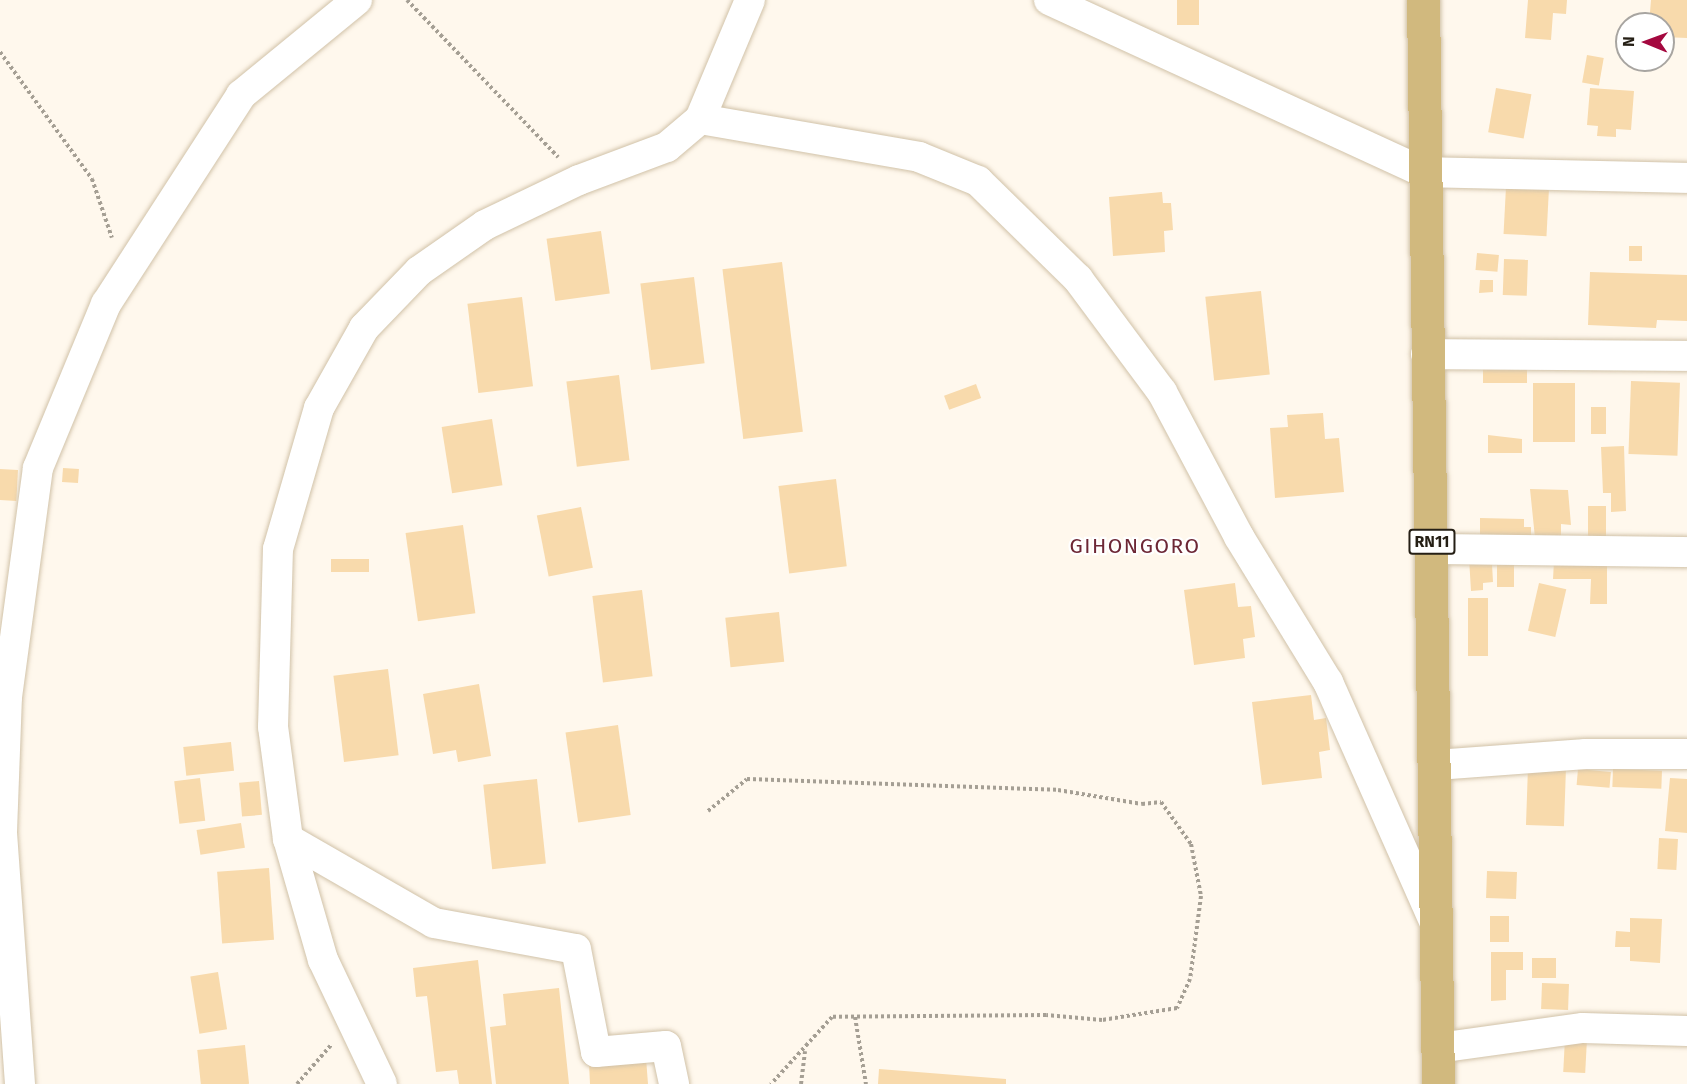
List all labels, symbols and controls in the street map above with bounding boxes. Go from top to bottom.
north arrow [1615,12,1675,72]
text: N [1619,36,1638,47]
road number: RN11 [1408,529,1456,555]
district label: GIHONGORO [1070,533,1200,559]

